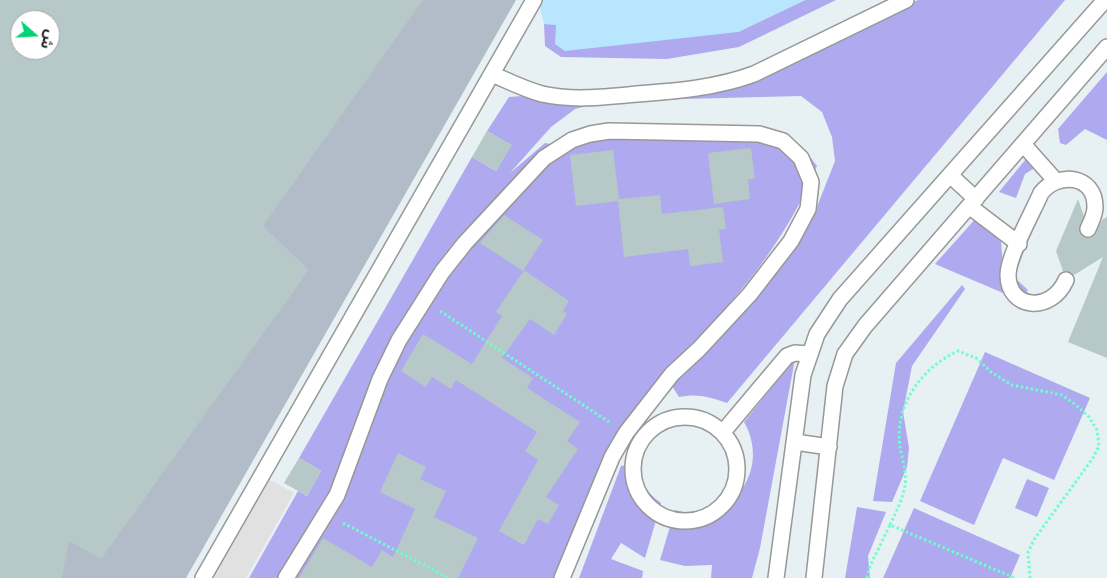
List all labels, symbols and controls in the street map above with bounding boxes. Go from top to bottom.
north arrow [10,10,60,60]
text: ش [37,28,61,52]

